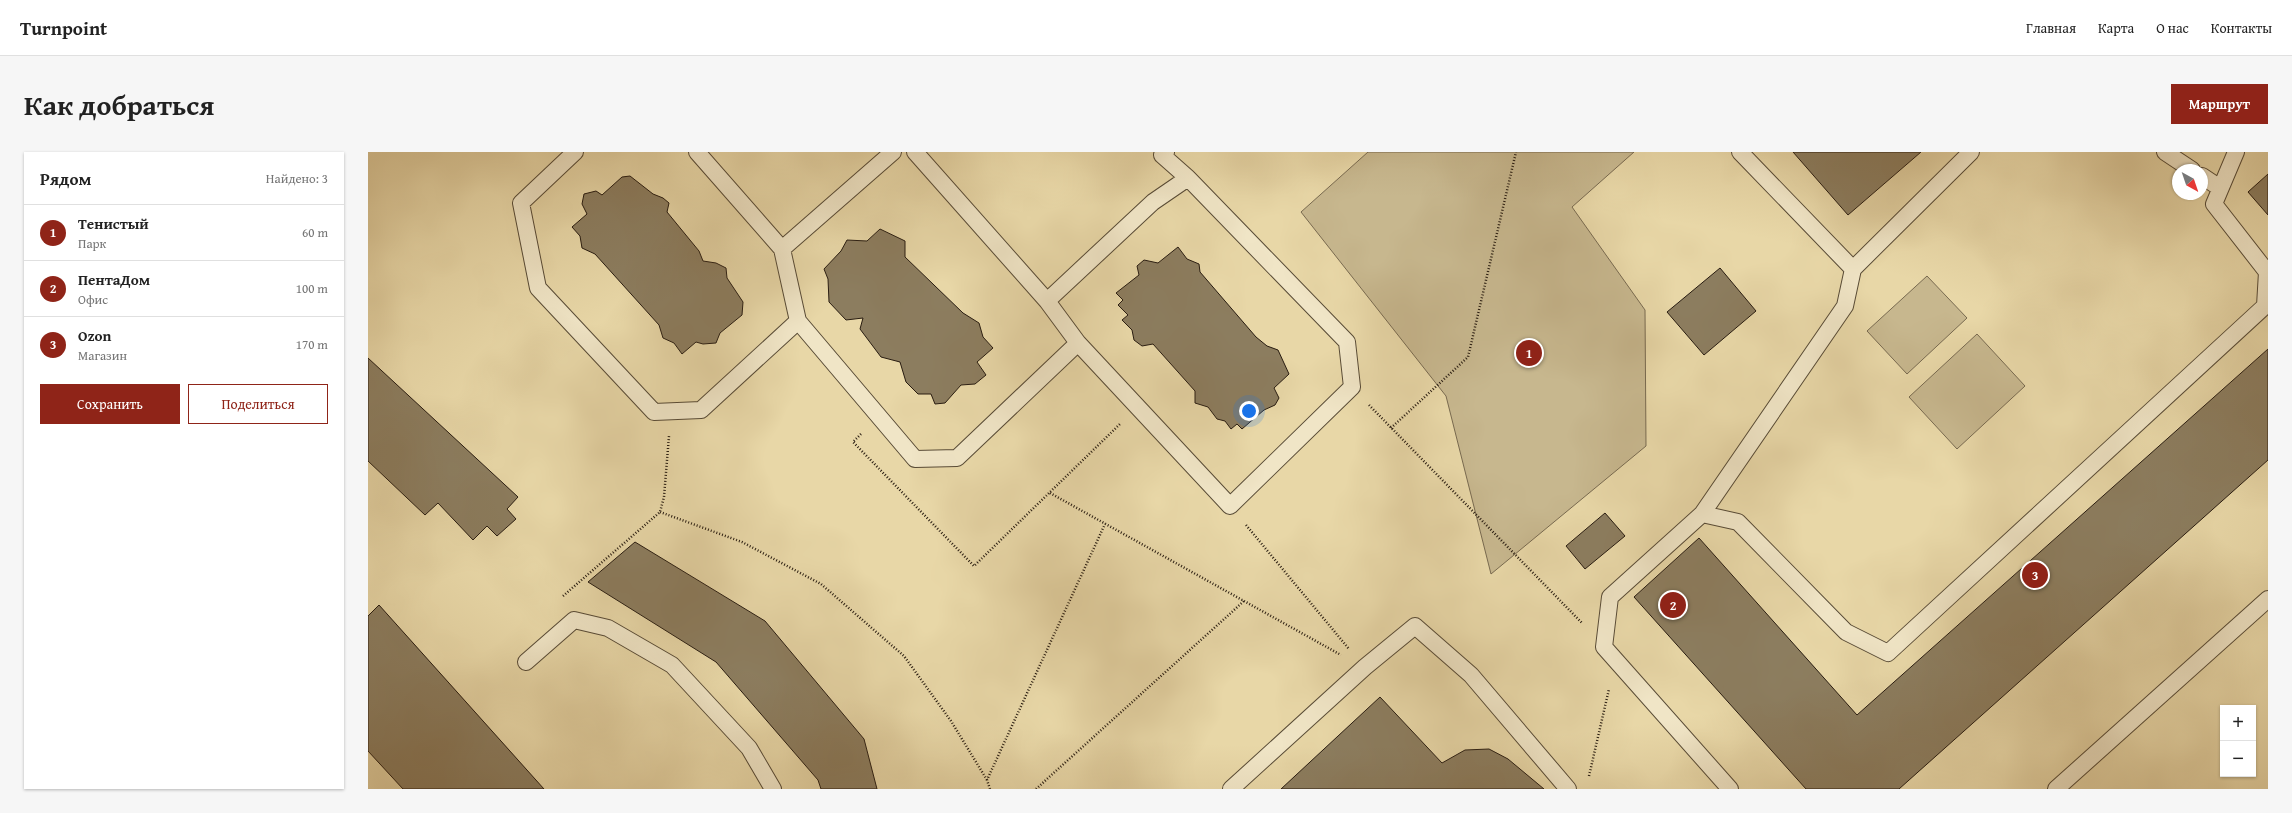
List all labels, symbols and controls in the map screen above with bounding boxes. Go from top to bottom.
text: Turnpoint [20,14,107,42]
text: Главная [2026,18,2076,38]
text: Карта [2098,18,2134,38]
text: О нас [2156,18,2189,38]
text: Контакты [2211,18,2272,38]
text: Как добраться [24,84,214,125]
button: Маршрут [2171,84,2268,124]
north arrow [2172,164,2208,200]
text: Рядом [40,166,91,191]
text: Найдено: 3 [266,169,328,188]
text: Тенистый [78,213,149,234]
text: 1 [50,223,56,242]
text: 60 m [302,223,328,242]
text: Парк [78,234,106,253]
text: ПентаДом [78,269,150,290]
text: 2 [50,279,56,298]
text: 100 m [296,279,328,298]
text: Офис [78,290,108,309]
text: Ozon [78,325,111,346]
text: 3 [50,335,56,354]
text: 170 m [296,335,328,354]
pin: 1 [1516,338,1542,368]
text: Магазин [78,346,127,365]
button: Сохранить [40,384,180,424]
button: Поделиться [188,384,328,424]
your location [1239,401,1259,421]
pin: 3 [2022,560,2048,590]
pin: 2 [1660,590,1686,620]
map controls [2220,705,2256,777]
button: + [2220,705,2256,741]
button: − [2220,741,2256,777]

